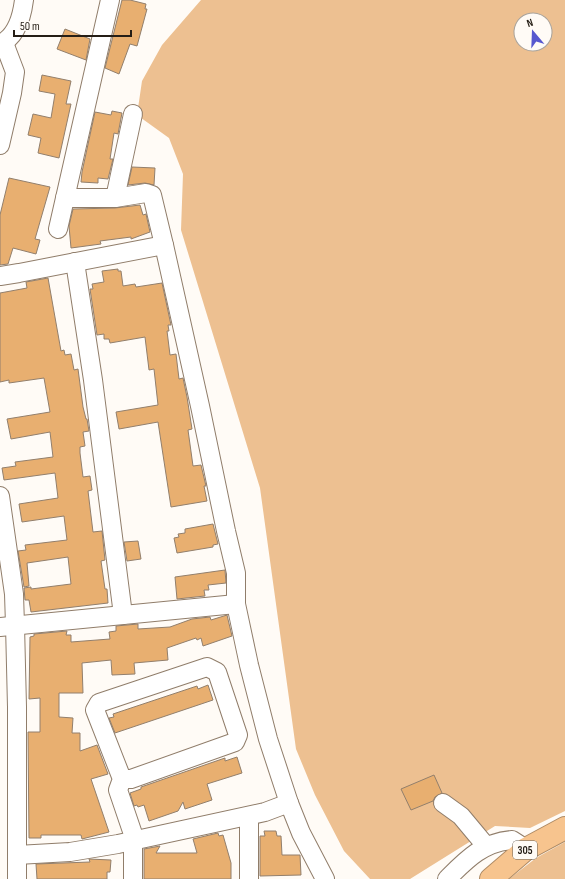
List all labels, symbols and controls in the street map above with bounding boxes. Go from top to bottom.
scale bar [14,12,131,38]
north arrow [513,12,553,52]
text: N [525,16,535,30]
text: 50 m [20,19,40,34]
road number: 305 [513,841,537,859]

